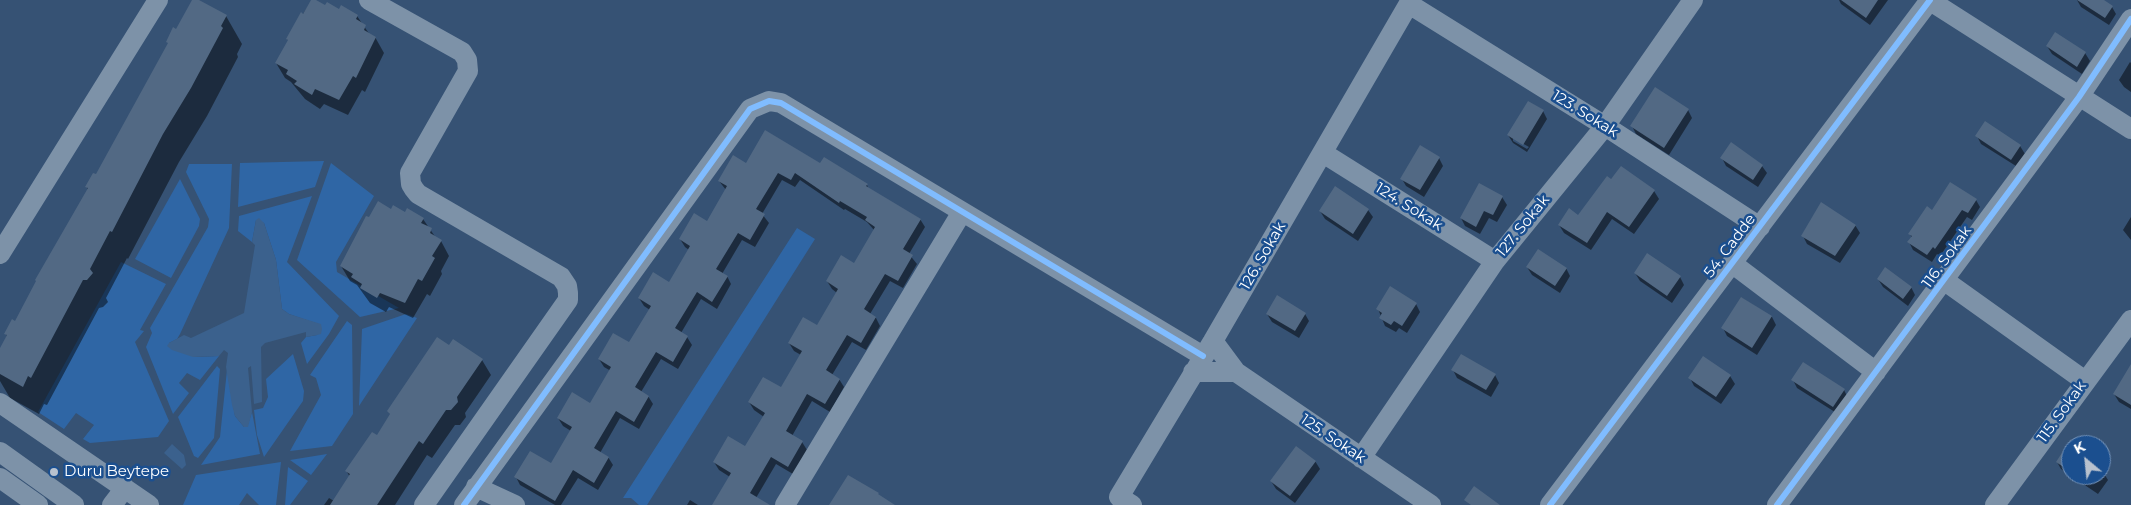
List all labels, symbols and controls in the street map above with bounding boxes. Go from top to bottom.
street label: 123. Sokak [1549,87,1621,141]
street label: 124. Sokak [1372,179,1446,235]
street label: 127. Sokak [1493,191,1553,261]
street label: 54. Cadde [1700,211,1760,281]
street label: 126. Sokak [1236,219,1290,293]
street label: 116. Sokak [1918,222,1976,292]
street label: 115. Sokak [2034,378,2090,446]
street label: 125. Sokak [1297,411,1369,467]
north arrow [2061,435,2111,485]
text: K [2071,437,2088,458]
place label: Duru Beytepe [64,463,169,481]
marker: Duru Beytepe [48,466,60,478]

